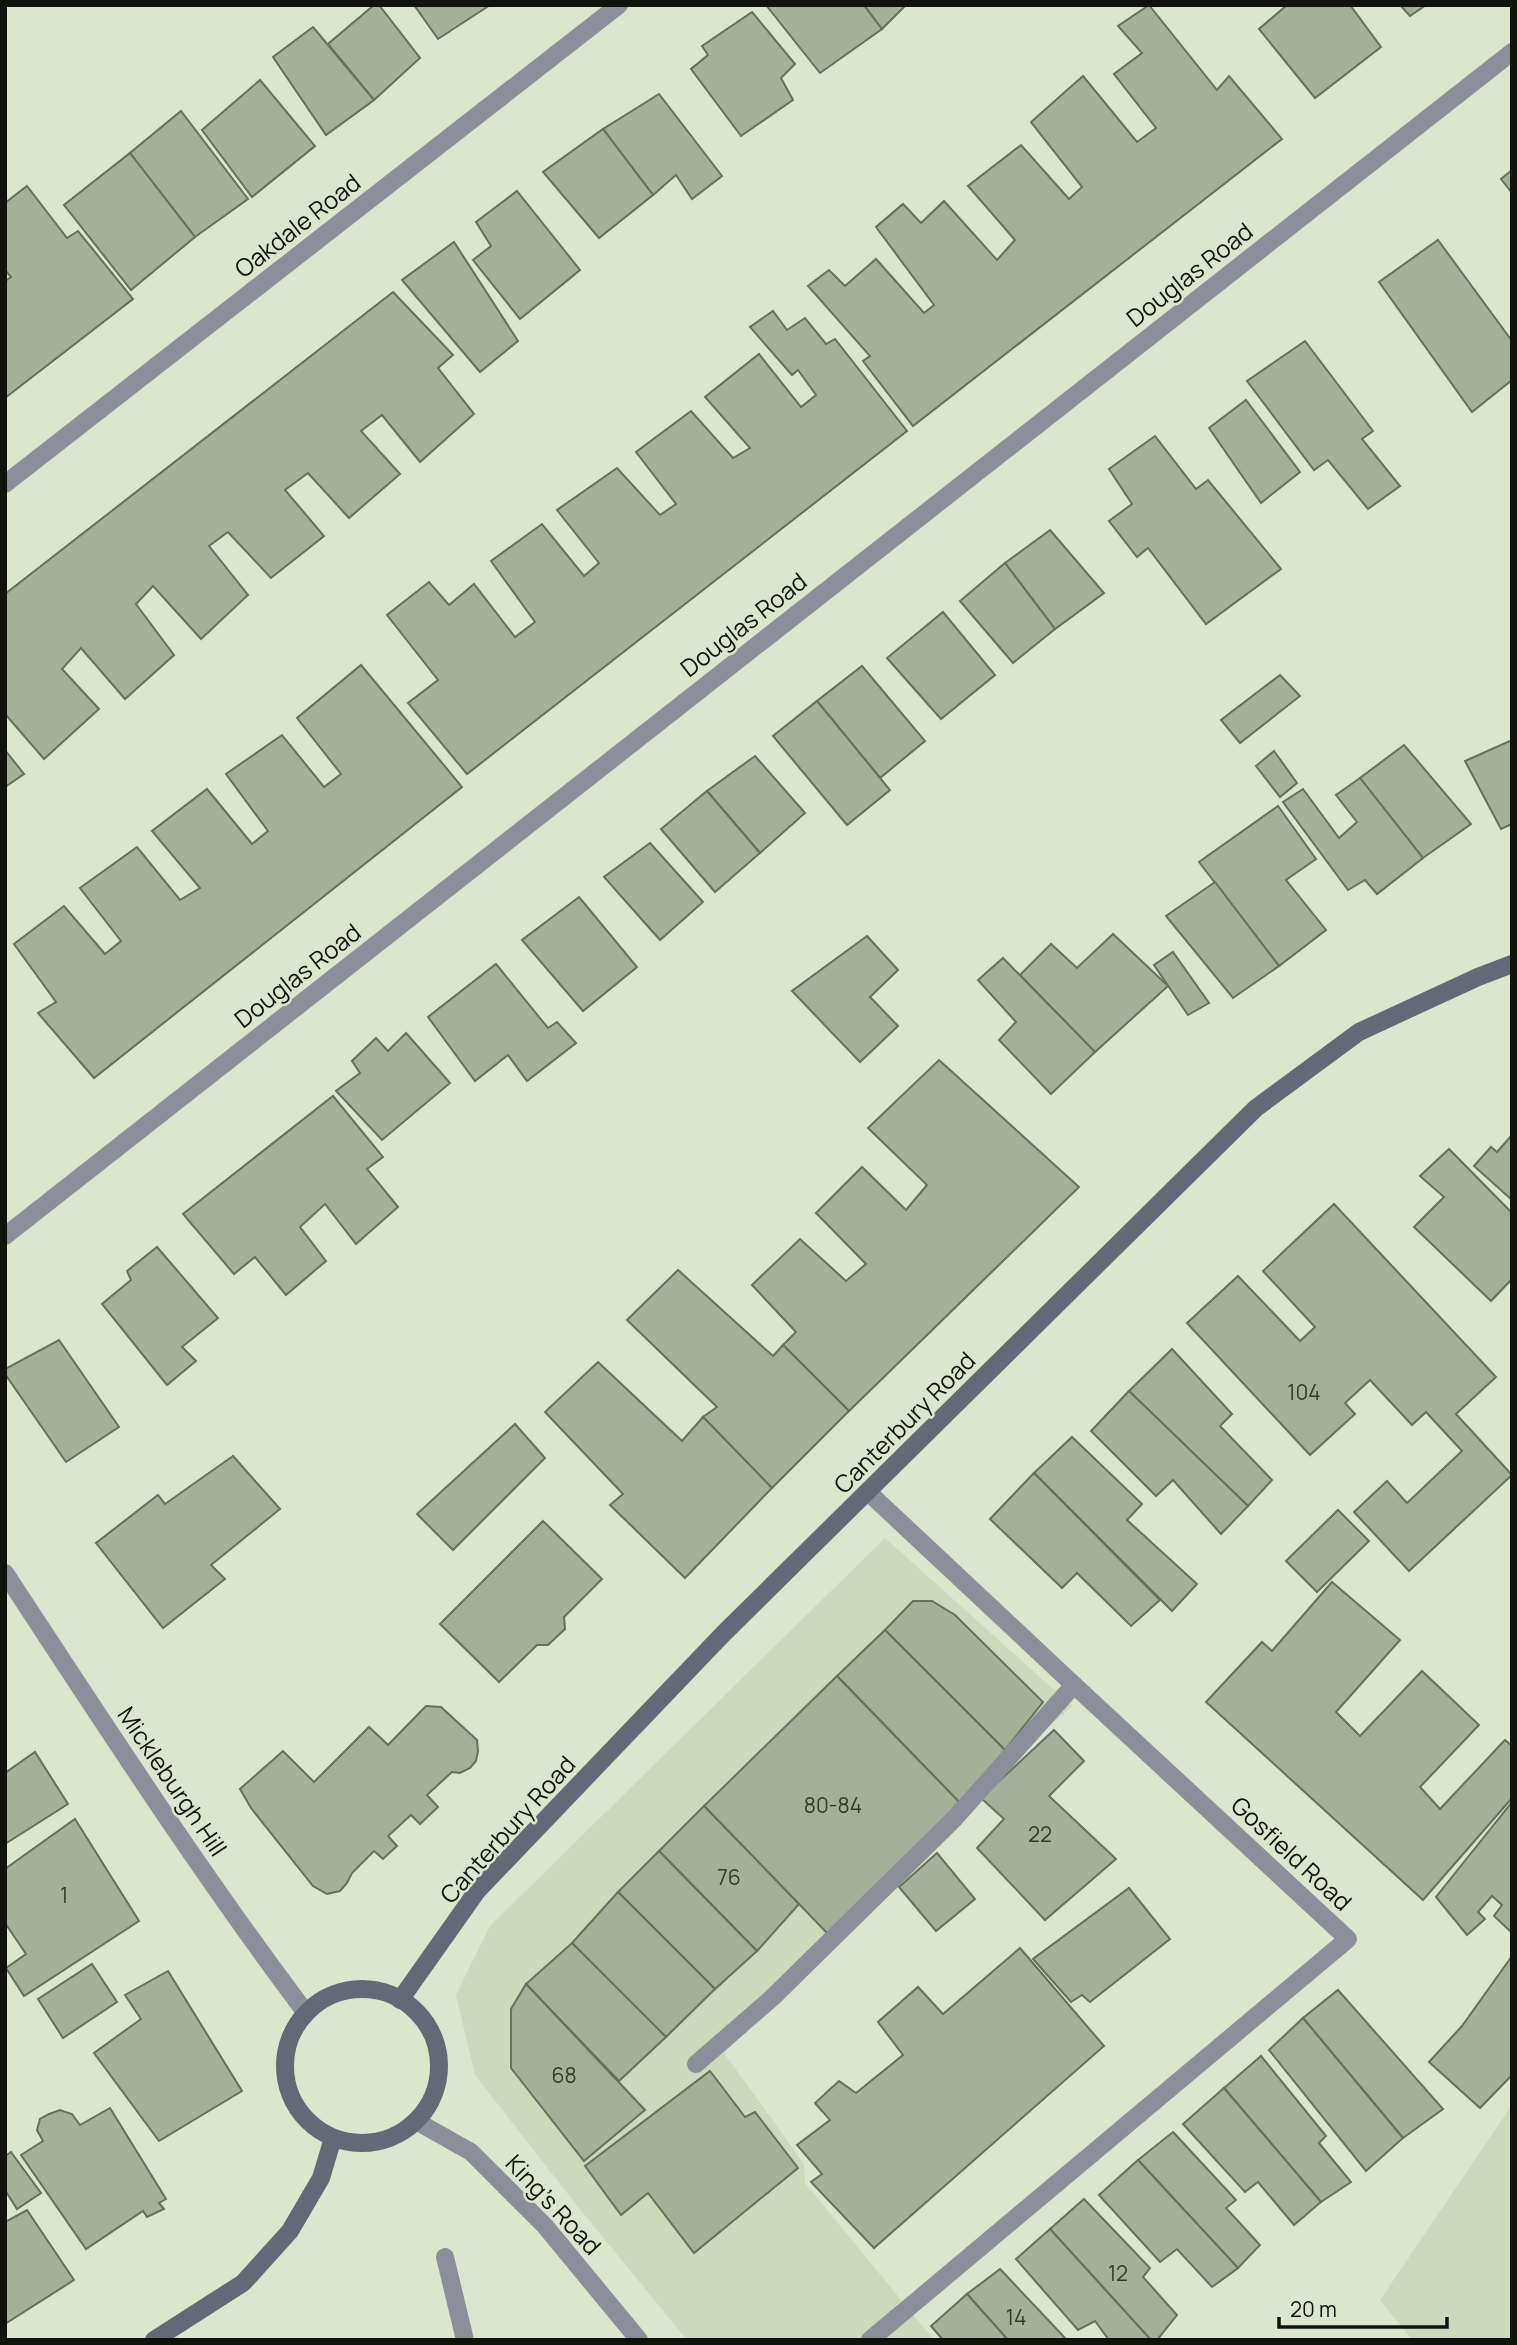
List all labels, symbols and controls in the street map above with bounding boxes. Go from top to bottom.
street label: Oakdale Road [227,165,367,285]
street label: Douglas Road [1119,214,1259,334]
street label: Douglas Road [673,564,813,684]
street label: Douglas Road [227,915,367,1035]
street label: Canterbury Road [826,1344,982,1500]
house number: 104 [1287,1378,1321,1406]
street label: Mickleburgh Hill [111,1700,235,1862]
street label: Canterbury Road [432,1748,582,1910]
street label: Gosfield Road [1225,1789,1359,1917]
house number: 80-84 [804,1791,862,1819]
house number: 22 [1028,1820,1052,1848]
house number: 76 [717,1863,741,1891]
house number: 1 [60,1881,68,1909]
house number: 68 [551,2061,577,2089]
street label: King's Road [499,2147,609,2261]
house number: 12 [1108,2259,1128,2287]
scale bar [1279,2286,1447,2330]
text: 20 m [1290,2295,1337,2323]
house number: 14 [1006,2303,1026,2331]

